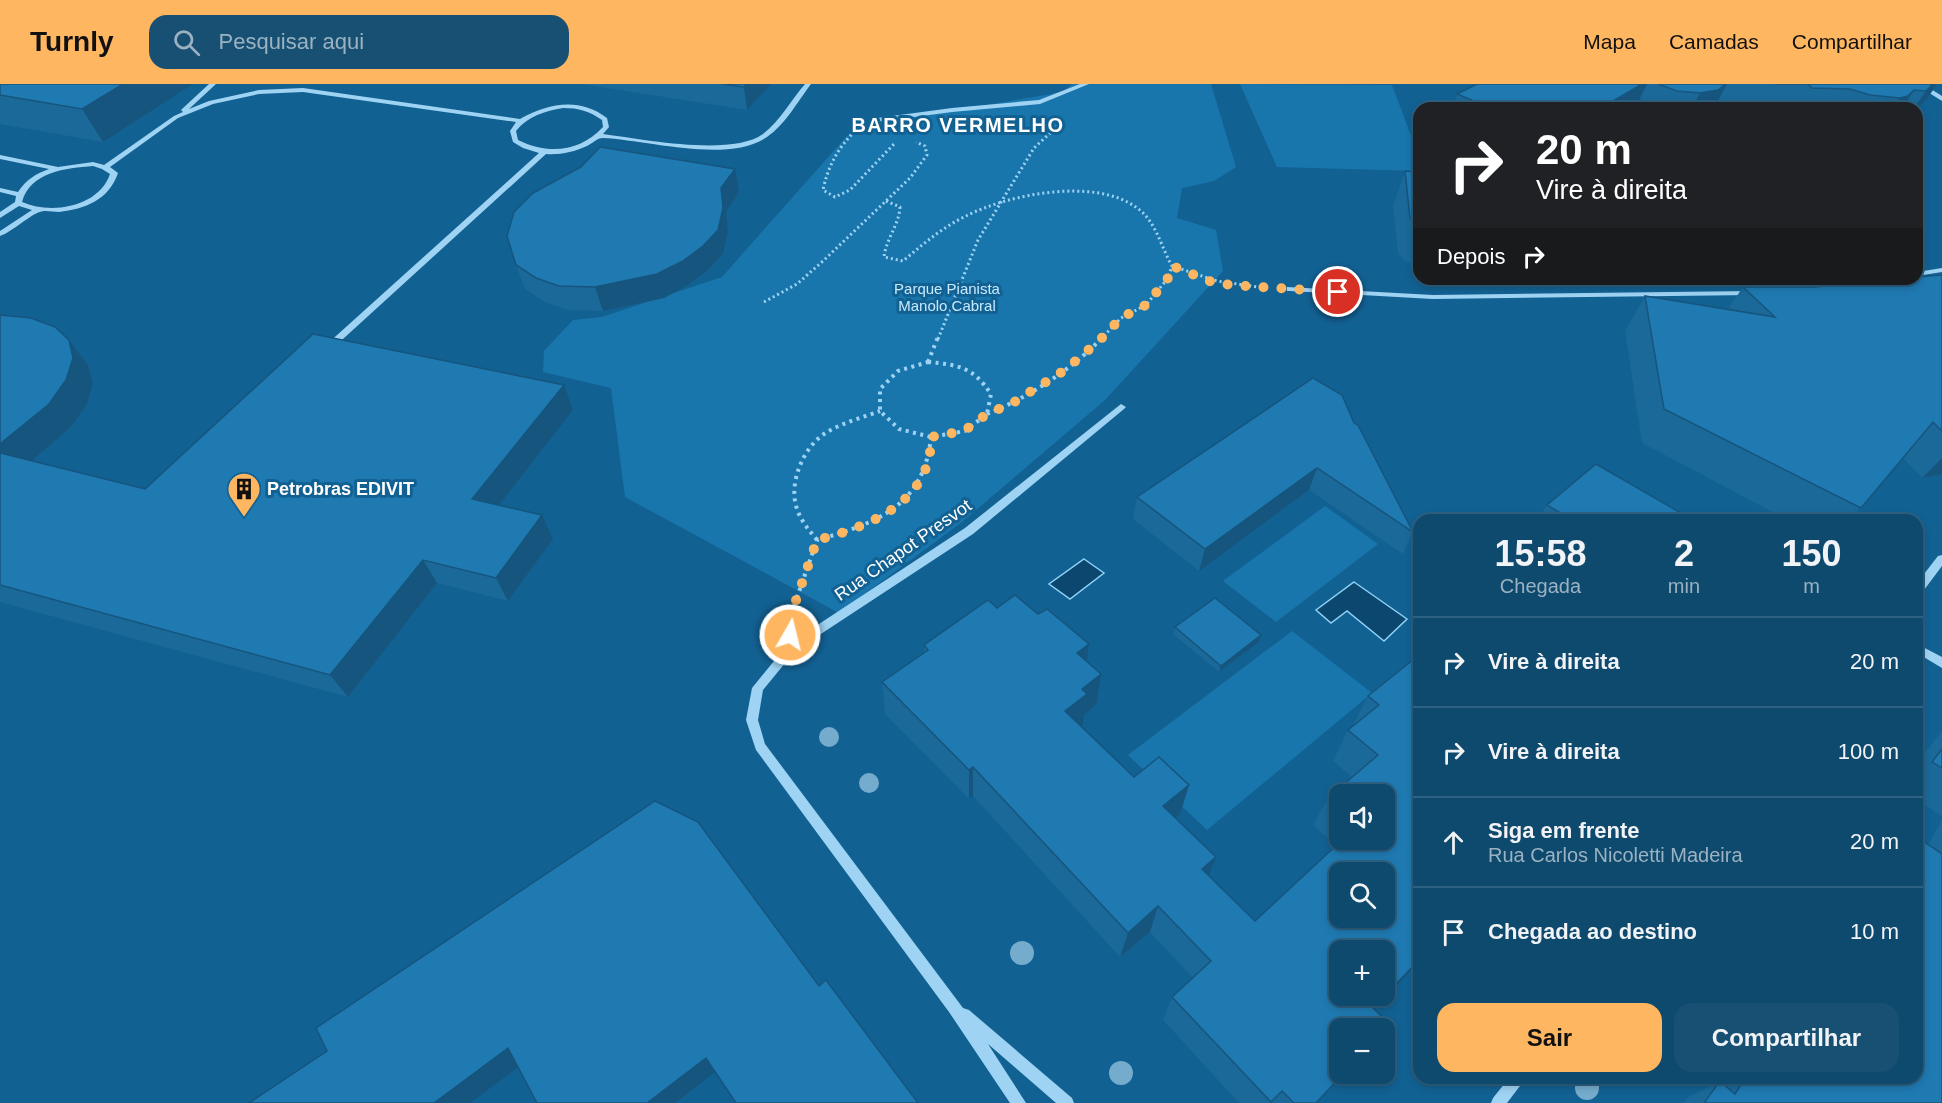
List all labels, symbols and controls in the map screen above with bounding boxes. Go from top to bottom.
search box [149,15,569,69]
text: Turnly [30,26,113,57]
icon: search [170,26,203,59]
text: Pesquisar aqui [218,29,364,54]
text: Mapa [1583,30,1636,53]
text: Camadas [1669,30,1759,53]
text: Compartilhar [1792,30,1912,53]
district label: BARRO VERMELHO [851,114,1065,136]
icon: right [1437,126,1515,204]
text: 20 m [1536,126,1632,173]
text: Vire à direita [1536,175,1687,205]
icon: right [1517,240,1550,273]
text: Depois [1437,244,1505,269]
pin [1312,266,1363,317]
icon: arrive [1321,275,1354,308]
park label: Parque Pianista Manolo Cabral [894,280,1001,314]
building icon: Petrobras EDIVIT [226,471,262,518]
place label: Petrobras EDIVIT [267,479,414,499]
street label: Rua Chapot Presvot [831,495,975,605]
text: 15:58 [1494,533,1586,574]
text: 2 [1674,533,1694,574]
text: 150 [1781,533,1842,574]
text: Chegada [1500,575,1581,597]
text: min [1668,575,1700,597]
text: m [1803,575,1820,597]
position arrow [758,603,822,667]
icon: right [1437,646,1470,679]
text: Vire à direita [1488,649,1620,674]
text: 20 m [1850,649,1899,674]
icon: right [1437,736,1470,769]
text: Vire à direita [1488,739,1620,764]
text: 100 m [1838,739,1899,764]
map controls [1329,784,1395,1084]
button: sound [1329,784,1395,850]
text: Siga em frente [1488,818,1640,843]
icon: ahead [1437,826,1470,859]
text: 20 m [1850,829,1899,854]
text: Rua Carlos Nicoletti Madeira [1488,844,1743,866]
button: search [1329,862,1395,928]
icon: arrive [1437,916,1470,949]
text: Chegada ao destino [1488,919,1697,944]
text: 10 m [1850,919,1899,944]
button: + [1329,940,1395,1006]
button: Sair [1437,1003,1662,1072]
button: Compartilhar [1674,1003,1899,1072]
button: − [1329,1018,1395,1084]

